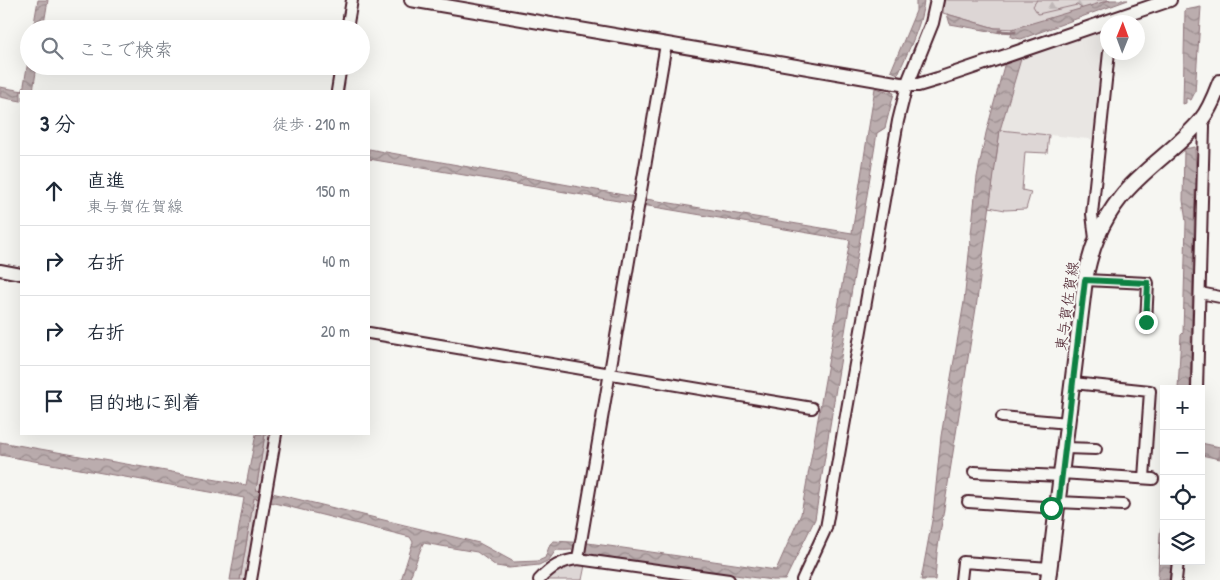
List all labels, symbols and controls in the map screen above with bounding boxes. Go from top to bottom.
north arrow [1100,15,1145,60]
search box [20,20,370,75]
icon: search [38,34,66,62]
text: ここで検索 [78,36,173,62]
text: 3 分 [40,109,75,138]
text: 徒歩 · 210 m [272,113,350,135]
text: 直進 [87,167,125,193]
icon: ahead [40,177,68,205]
text: 150 m [316,180,350,202]
text: 東与賀佐賀線 [87,195,183,217]
icon: right [40,247,68,275]
text: 右折 [87,249,125,275]
text: 40 m [322,250,350,272]
street label: 東与賀佐賀線 [1050,260,1083,352]
route end [1135,311,1158,334]
icon: right [40,317,68,345]
text: 右折 [87,319,125,345]
text: 20 m [321,320,350,342]
map controls [1160,385,1205,565]
button: + [1160,385,1205,430]
icon: arrive [40,387,68,415]
text: 目的地に到着 [87,389,201,415]
button: − [1160,430,1205,475]
button: locate [1160,475,1205,520]
route start [1040,497,1063,520]
button: layers [1160,520,1205,565]

